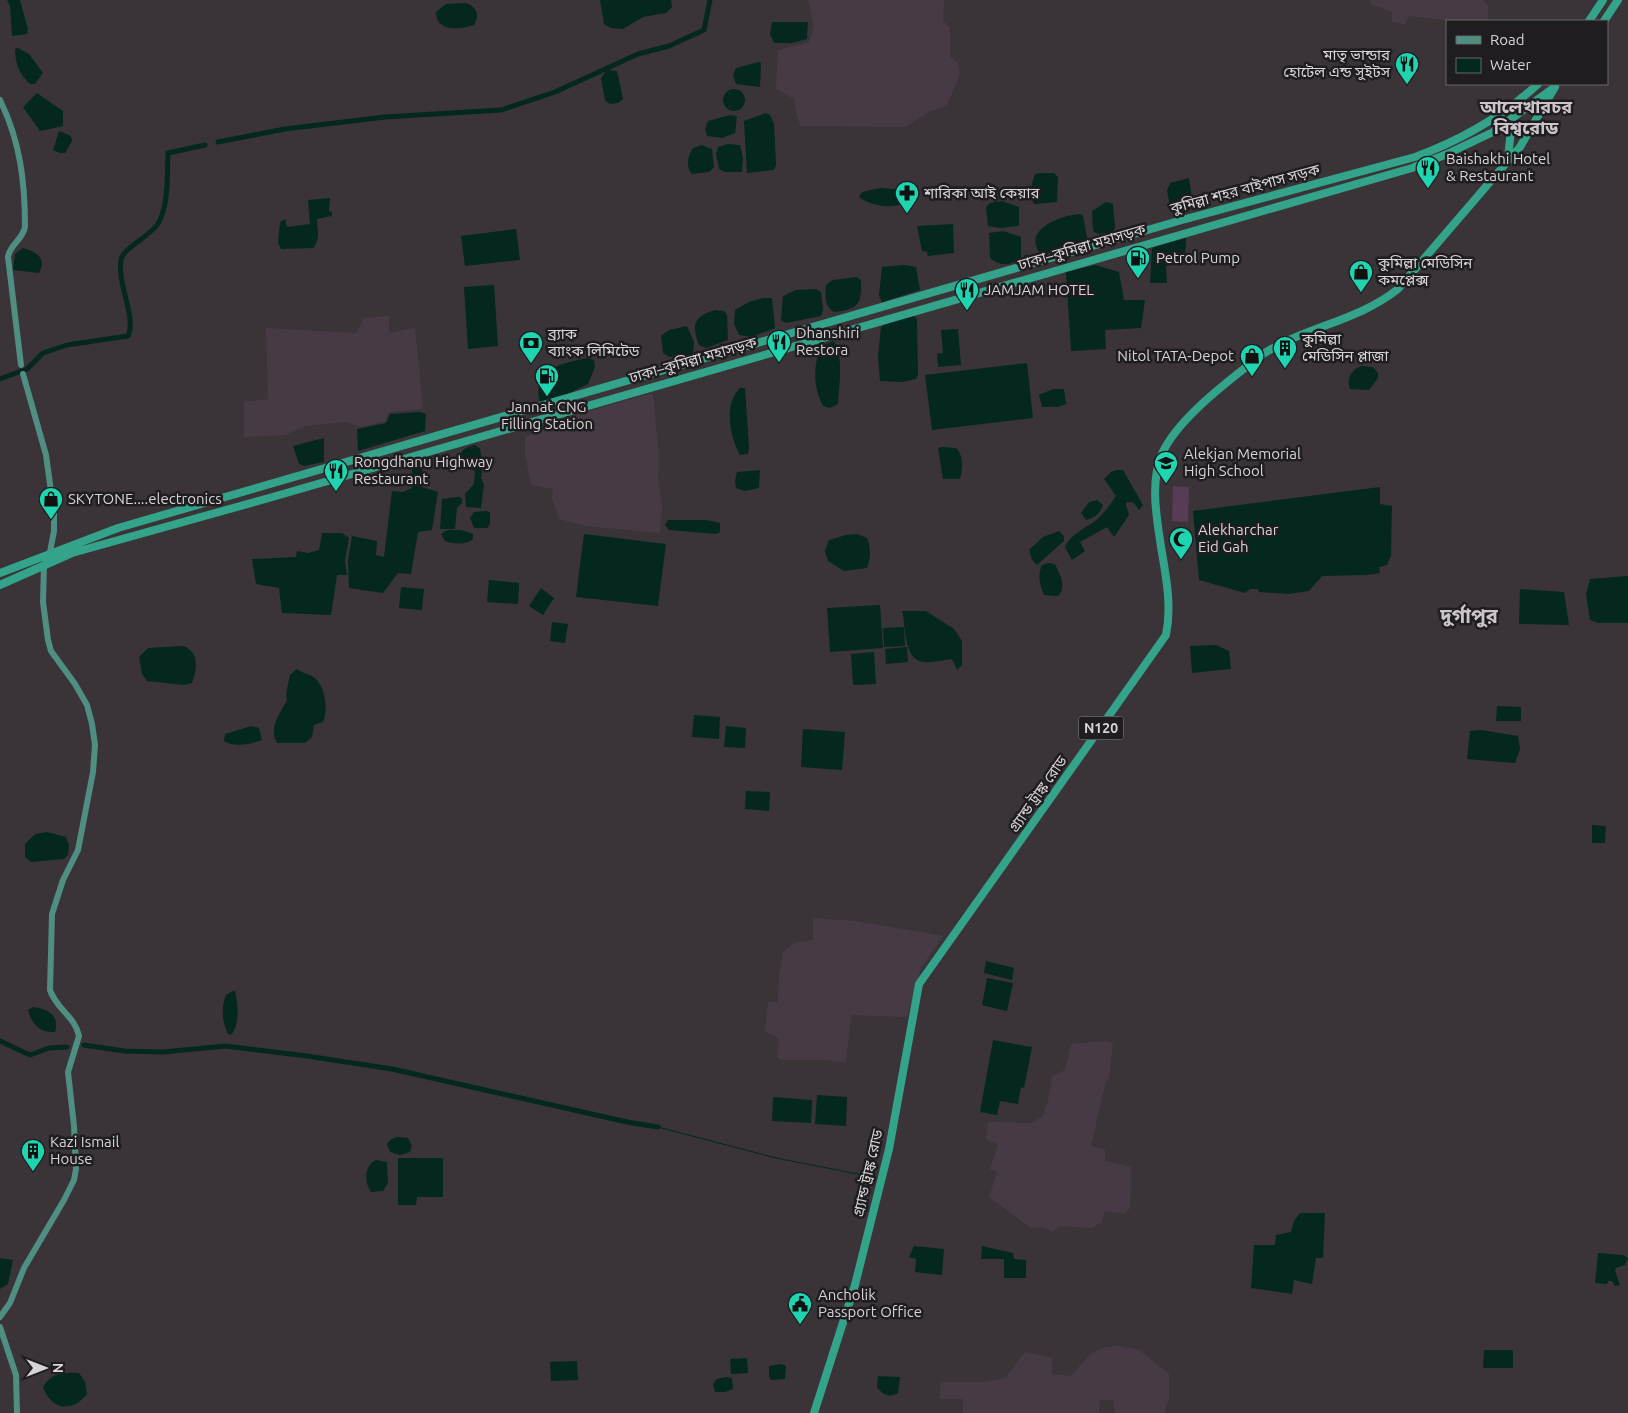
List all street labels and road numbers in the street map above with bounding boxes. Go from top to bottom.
street label: কুমিল্লা শহর বাইপাস সড়ক [1167,160,1323,218]
street label: ঢাকা–কুমিল্লা মহাসড়ক [1015,220,1149,274]
street label: ঢাকা–কুমিল্লা মহাসড়ক [626,333,760,387]
road number: N120 [1078,716,1124,740]
street label: গ্র্যান্ড ট্রাঙ্ক রোড [1005,752,1070,835]
street label: গ্র্যান্ড ট্রাঙ্ক রোড [849,1127,886,1218]

